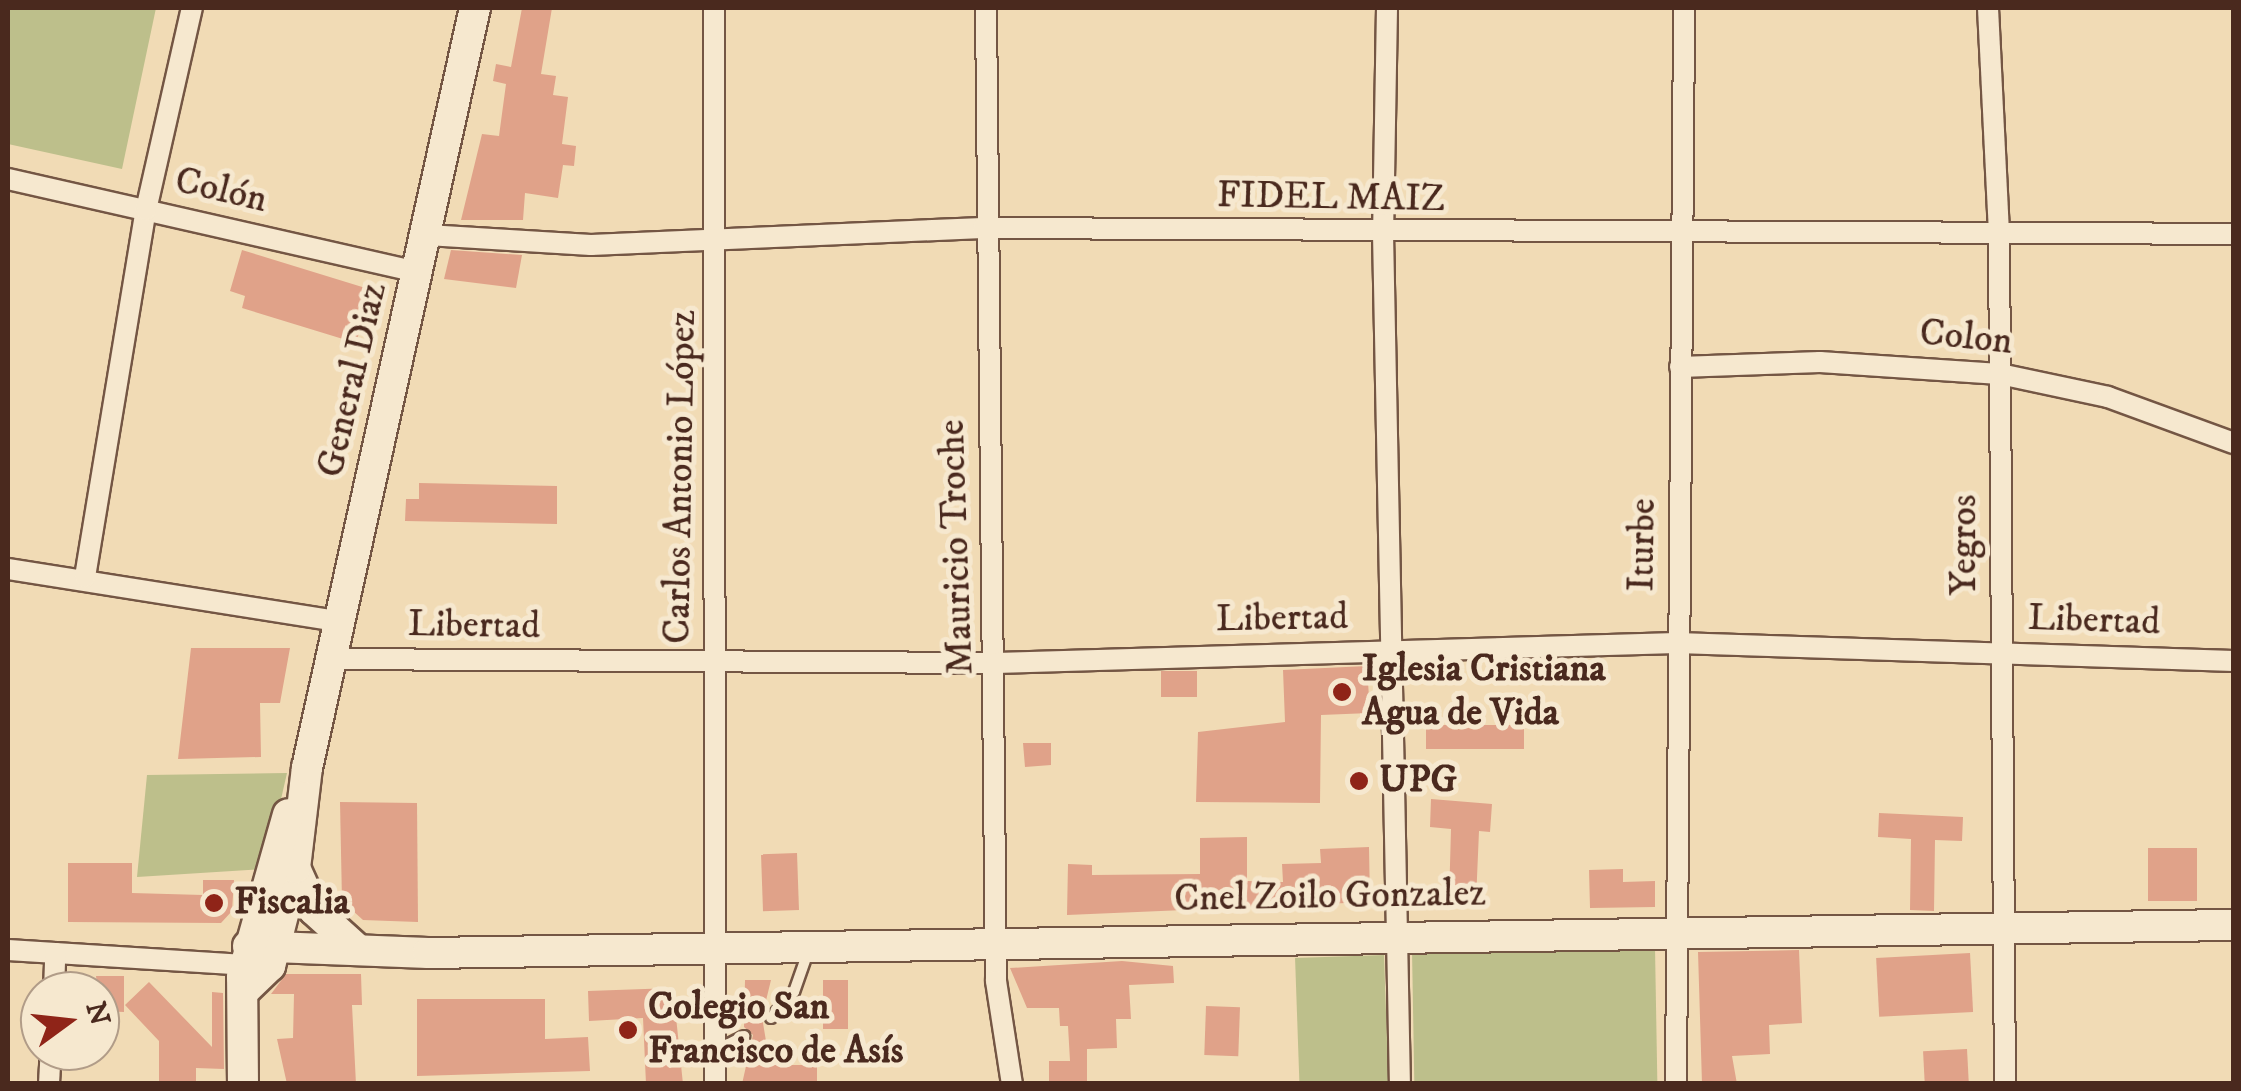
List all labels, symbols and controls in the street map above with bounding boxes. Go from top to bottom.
street label: Colón [170,158,272,224]
street label: FIDEL MAIZ [1216,173,1446,223]
street label: General Diaz [308,278,398,482]
street label: Carlos Antonio López [655,310,707,644]
street label: Colon [1917,310,2015,366]
street label: Mauricio Troche [930,419,984,675]
street label: Yegros [1942,494,1988,596]
street label: Iturbe [1619,498,1667,592]
street label: Libertad [1216,595,1348,643]
street label: Libertad [2027,596,2161,646]
street label: Libertad [408,602,540,650]
place label: Iglesia Cristiana Agua de Vida [1362,647,1606,736]
marker: Iglesia Cristiana Agua de Vida [1331,681,1353,703]
place label: UPG [1379,758,1457,804]
marker: UPG [1348,770,1370,792]
street label: Cnel Zoilo Gonzalez [1174,871,1486,923]
place label: Fiscalia [234,880,350,926]
marker: Fiscalia [203,892,225,914]
north arrow [20,971,120,1071]
place label: Colegio San Francisco de Asís [648,985,903,1074]
text: N [78,998,117,1029]
marker: Colegio San Francisco de Asís [617,1019,639,1041]

